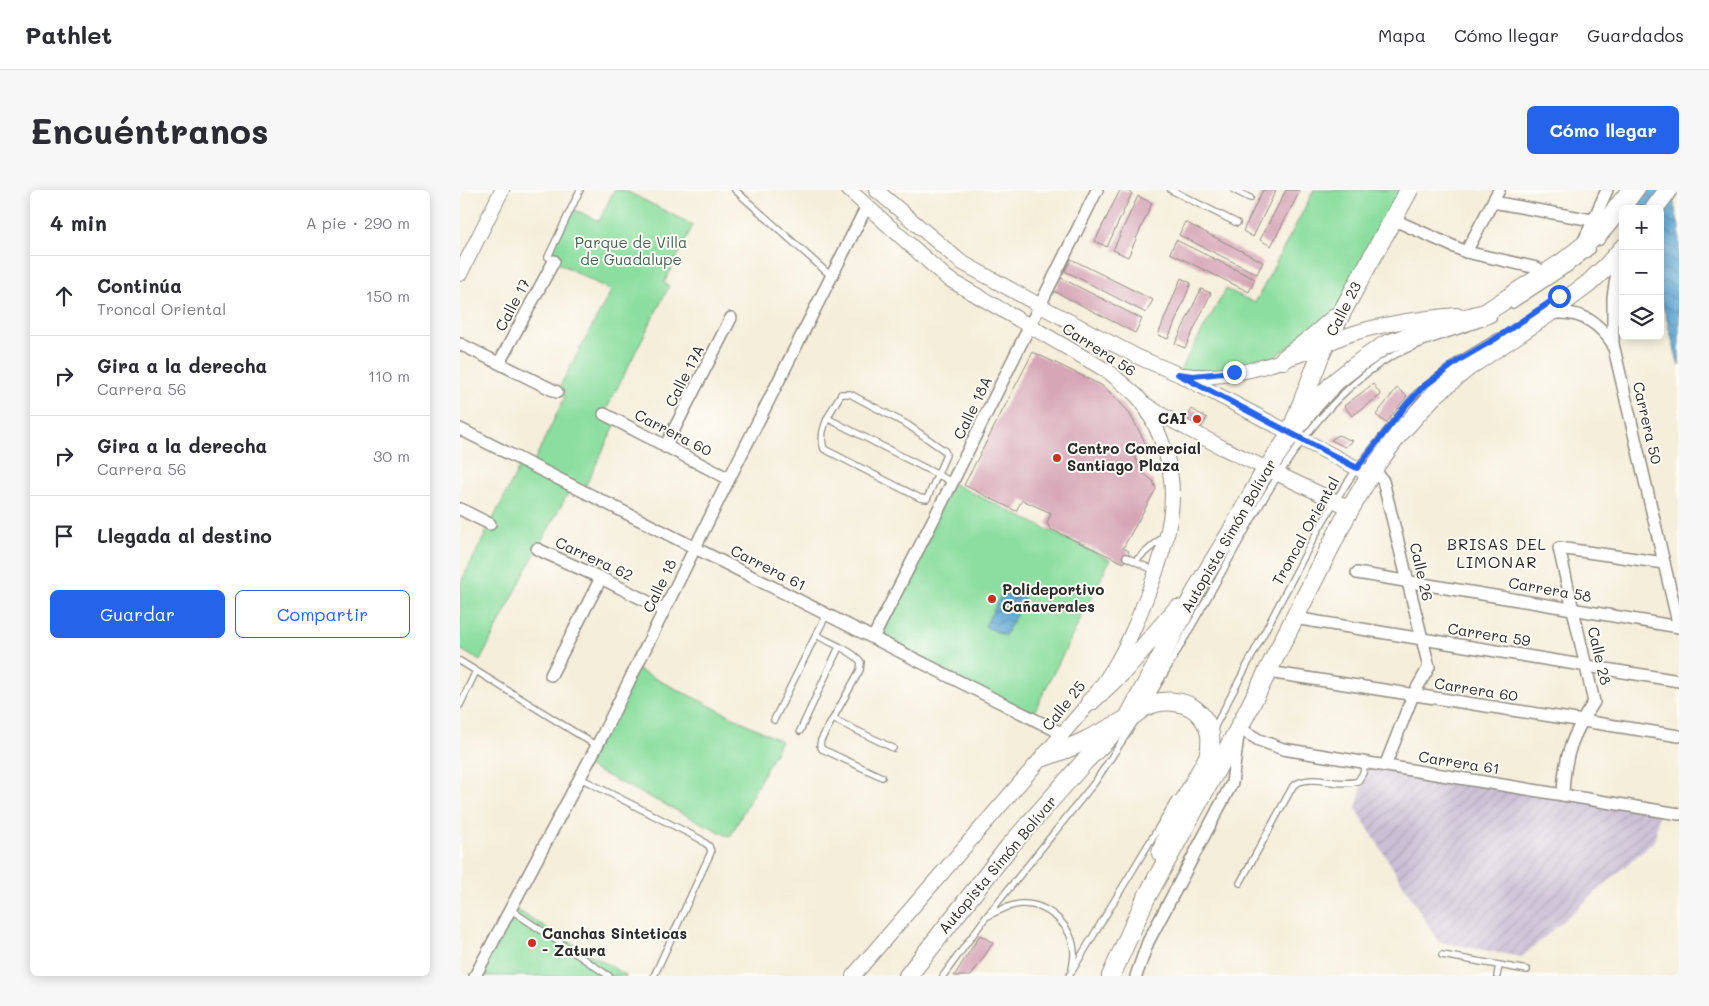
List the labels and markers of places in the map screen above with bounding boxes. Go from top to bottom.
place label: CAI [1158,408,1187,428]
marker: CAI [1191,413,1203,425]
place label: Centro Comercial Santiago Plaza [1067,438,1201,475]
marker: Centro Comercial Santiago Plaza [1051,452,1063,464]
place label: Polideportivo Cañaverales [1002,579,1104,616]
marker: Polideportivo Cañaverales [986,593,998,605]
place label: Canchas Sinteticas - Zatura [542,923,687,960]
marker: Canchas Sinteticas - Zatura [526,937,538,949]

